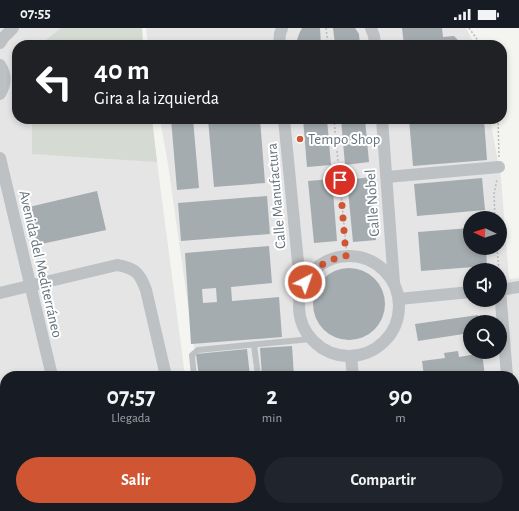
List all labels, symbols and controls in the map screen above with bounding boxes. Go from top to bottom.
text: 07:55 [20,6,51,21]
icon: left [28,56,80,108]
text: 40 m [94,57,150,85]
text: Gira a la izquierda [94,90,219,108]
place label: Tempo Shop [308,132,380,147]
marker: Tempo Shop [295,134,305,144]
street label: Calle Manufactura [264,142,289,250]
pin [323,163,357,197]
icon: arrive [329,169,351,191]
street label: Calle Nobel [363,169,382,237]
street label: Avenida del Mediterráneo [16,189,65,339]
north arrow [463,211,507,255]
map controls [463,211,507,359]
position arrow [284,261,326,303]
button: sound [463,263,507,307]
button: search [463,315,507,359]
text: 07:57 [106,385,155,409]
text: 2 [266,385,278,409]
text: 90 [389,385,413,409]
text: Llegada [111,412,151,425]
text: min [262,412,282,425]
text: m [395,412,406,425]
button: Salir [16,457,256,503]
button: Compartir [264,457,503,503]

